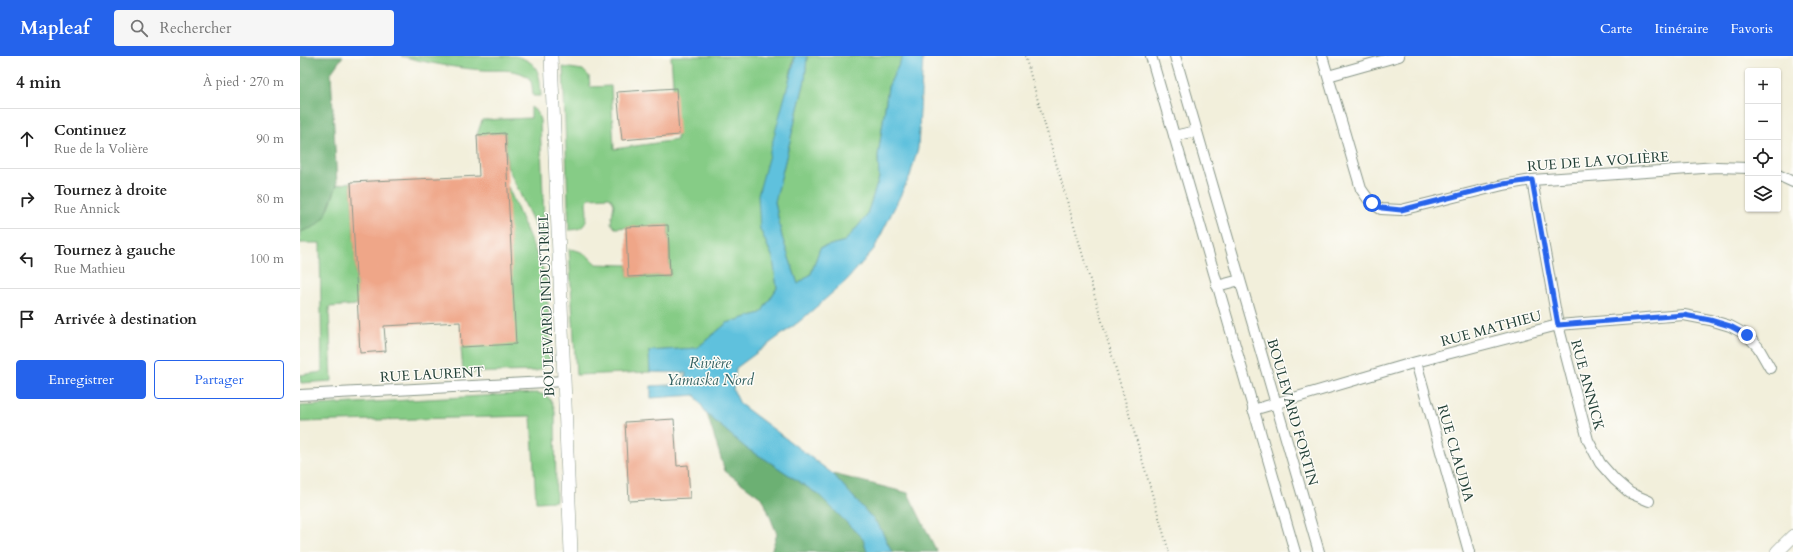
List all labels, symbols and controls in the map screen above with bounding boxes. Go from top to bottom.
search box [114,10,394,46]
text: Mapleaf [20,15,90,41]
icon: search [128,17,150,39]
text: Rechercher [160,18,232,38]
text: Carte [1600,19,1633,38]
text: Itinéraire [1655,19,1709,38]
text: Favoris [1731,19,1773,38]
map controls [1745,68,1781,212]
button: + [1745,68,1781,104]
text: 4 min [16,71,61,94]
text: À pied · 270 m [203,73,284,91]
button: − [1745,104,1781,140]
text: Continuez [54,120,126,140]
icon: ahead [16,128,38,150]
text: 90 m [256,130,284,148]
text: Rue de la Volière [54,140,148,158]
button: locate [1745,140,1781,176]
street label: RUE DE LA VOLIÈRE [1526,147,1670,176]
button: layers [1745,176,1781,212]
text: Tournez à droite [54,180,167,200]
icon: right [16,188,38,210]
text: 80 m [256,190,284,208]
route start [1363,194,1381,212]
text: Rue Annick [54,200,120,218]
street label: BOULEVARD INDUSTRIEL [534,212,559,397]
text: Tournez à gauche [54,240,176,260]
icon: left [16,248,38,270]
text: 100 m [250,250,284,268]
text: Rue Mathieu [54,260,125,278]
street label: RUE MATHIEU [1439,306,1544,351]
icon: arrive [16,308,38,330]
text: Arrivée à destination [54,309,197,329]
route end [1738,326,1756,344]
street label: BOULEVARD FORTIN [1262,336,1323,488]
street label: RUE ANNICK [1566,338,1609,433]
water label: Rivière Yamaska Nord [666,353,754,390]
button: Enregistrer [16,360,146,399]
button: Partager [154,360,284,399]
street label: RUE LAURENT [380,362,484,387]
street label: RUE CLAUDIA [1433,402,1478,504]

